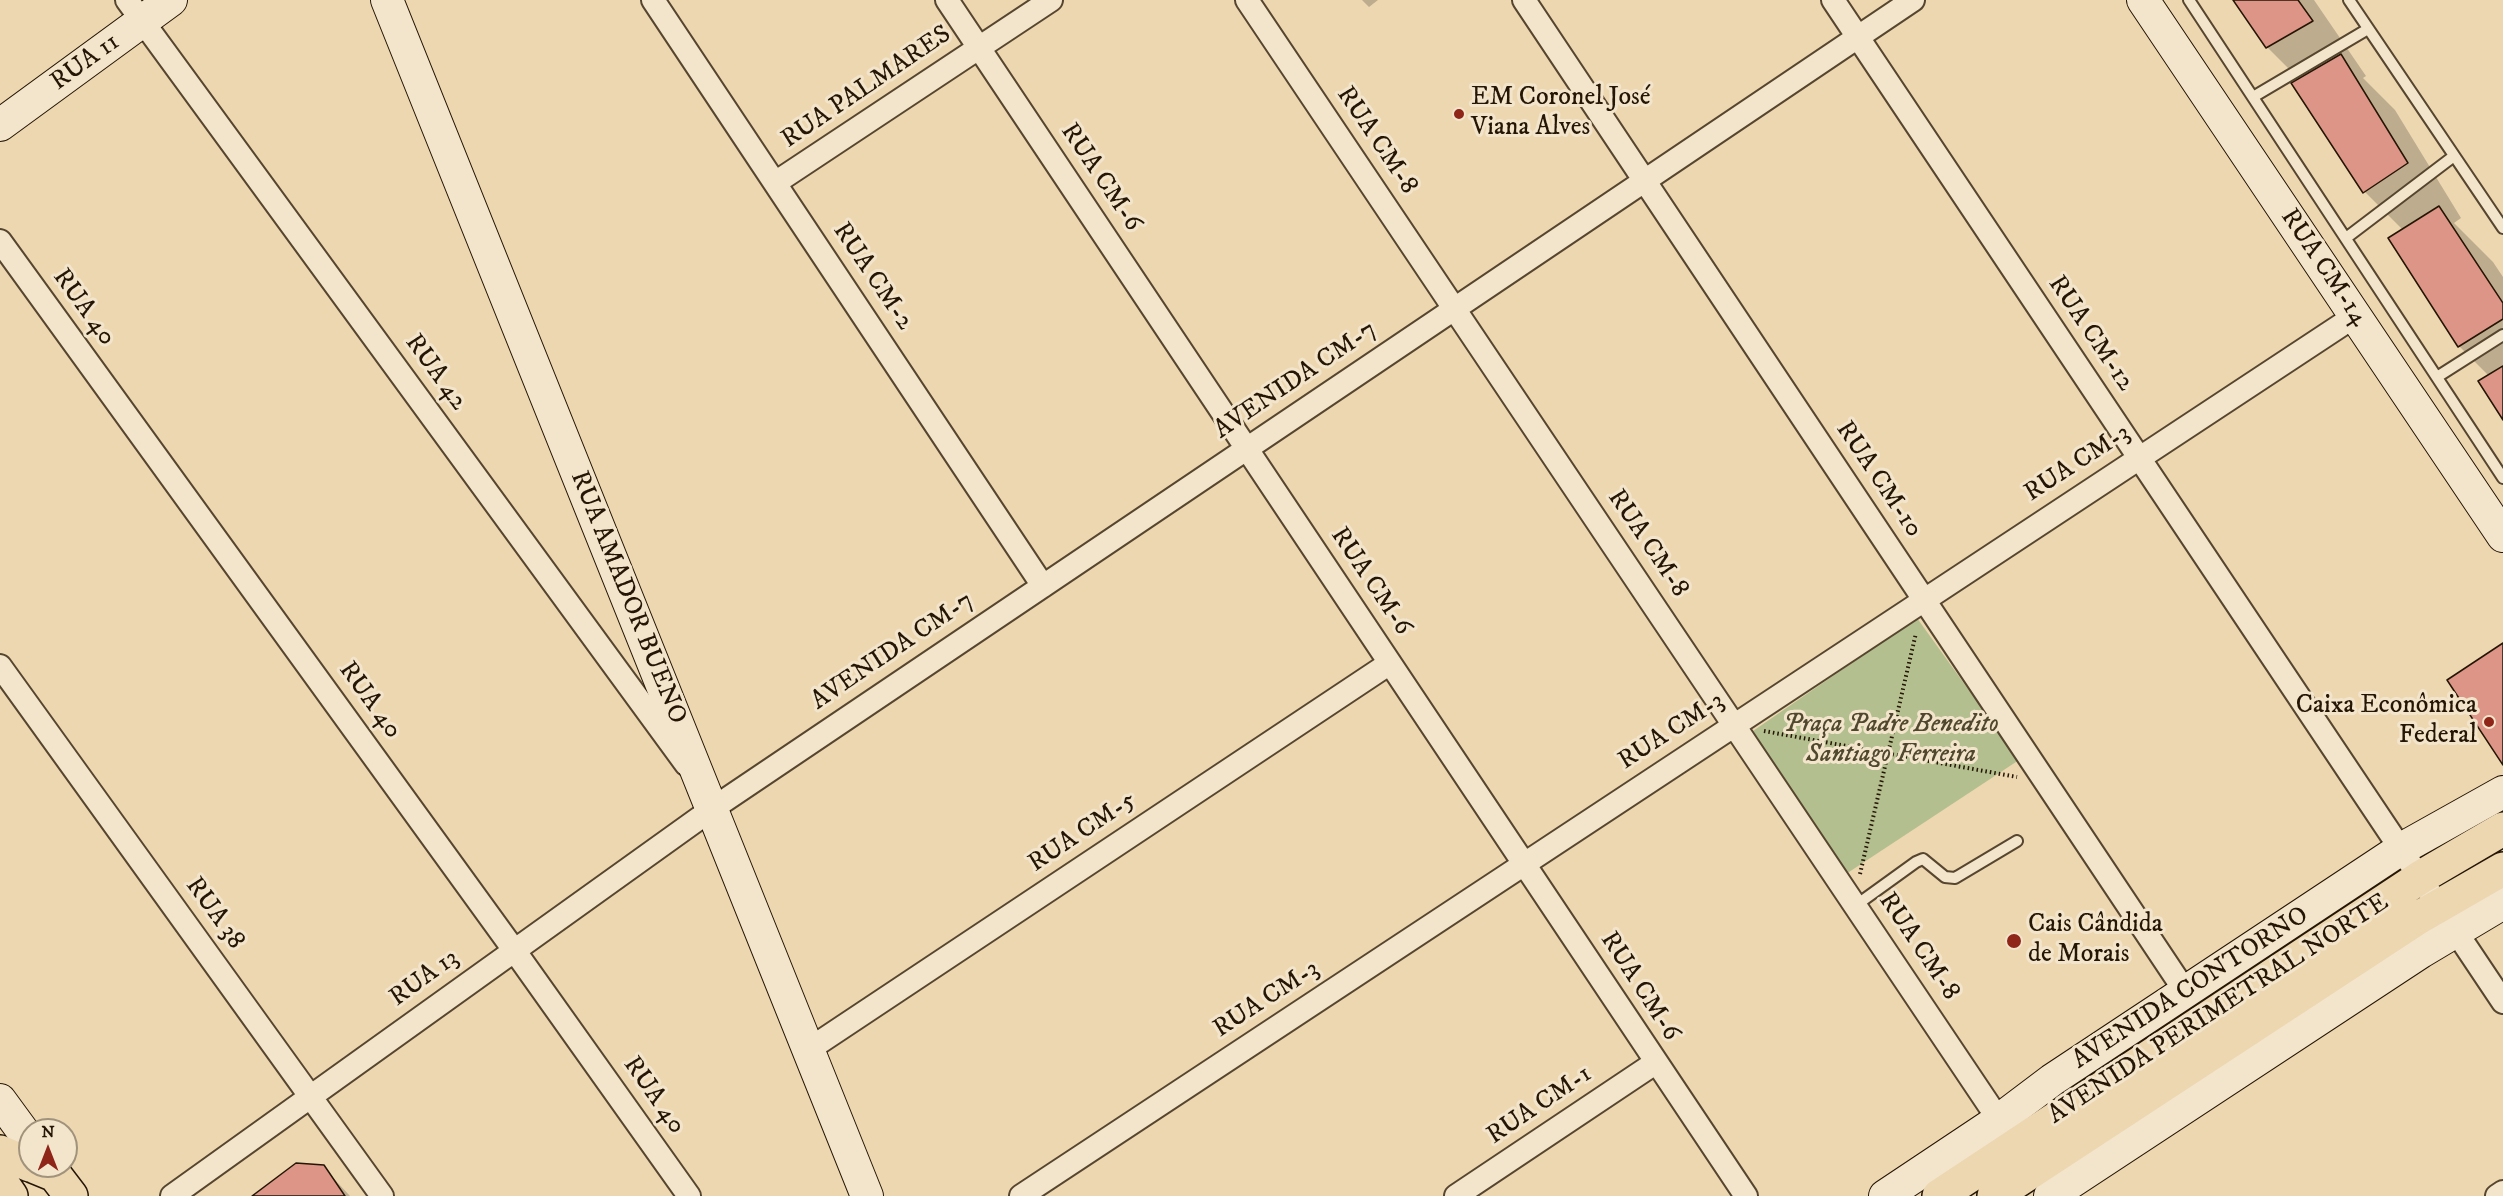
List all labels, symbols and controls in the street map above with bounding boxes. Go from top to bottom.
street label: RUA PALMARES [776,20,958,156]
street label: RUA 11 [45,28,127,98]
street label: RUA CM-8 [1329,81,1423,201]
place label: EM Coronel José Viana Alves [1471,83,1651,144]
marker: EM Coronel José Viana Alves [1452,107,1466,121]
street label: RUA CM-6 [1053,118,1147,238]
street label: RUA CM-14 [2272,203,2374,333]
street label: RUA CM-2 [825,217,919,337]
street label: RUA 40 [45,263,121,353]
street label: RUA CM-12 [2040,270,2140,398]
street label: AVENIDA CM-7 [1209,315,1383,447]
street label: RUA 42 [397,329,473,417]
street label: RUA CM-10 [1828,416,1928,544]
street label: RUA CM-3 [2019,418,2137,510]
street label: RUA AMADOR BUENO [562,467,692,729]
street label: RUA CM-8 [1600,484,1694,604]
street label: RUA CM-6 [1323,522,1417,642]
street label: AVENIDA CM-7 [806,586,980,718]
street label: RUA 40 [331,656,407,746]
street label: RUA CM-3 [1613,686,1731,778]
place label: Caixa Econômica Federal [2296,691,2477,752]
park label: Praça Padre Benedito Santiago Ferreira [1783,710,1999,772]
marker: Caixa Econômica Federal [2482,715,2496,729]
street label: RUA CM-5 [1023,786,1143,880]
street label: RUA 38 [178,872,250,956]
street label: RUA CM-8 [1871,887,1965,1007]
street label: AVENIDA PERIMETRAL NORTE [2043,888,2395,1132]
street label: AVENIDA CONTORNO [2067,901,2315,1077]
place label: Cais Cândida de Morais [2028,910,2163,972]
street label: RUA CM-6 [1592,927,1686,1047]
marker: Cais Cândida de Morais [2005,932,2023,950]
street label: RUA 13 [384,944,466,1014]
street label: RUA CM-3 [1208,954,1326,1046]
street label: RUA 40 [615,1051,691,1141]
street label: RUA CM-1 [1482,1060,1598,1152]
north arrow [18,1118,78,1178]
text: N [41,1122,55,1142]

